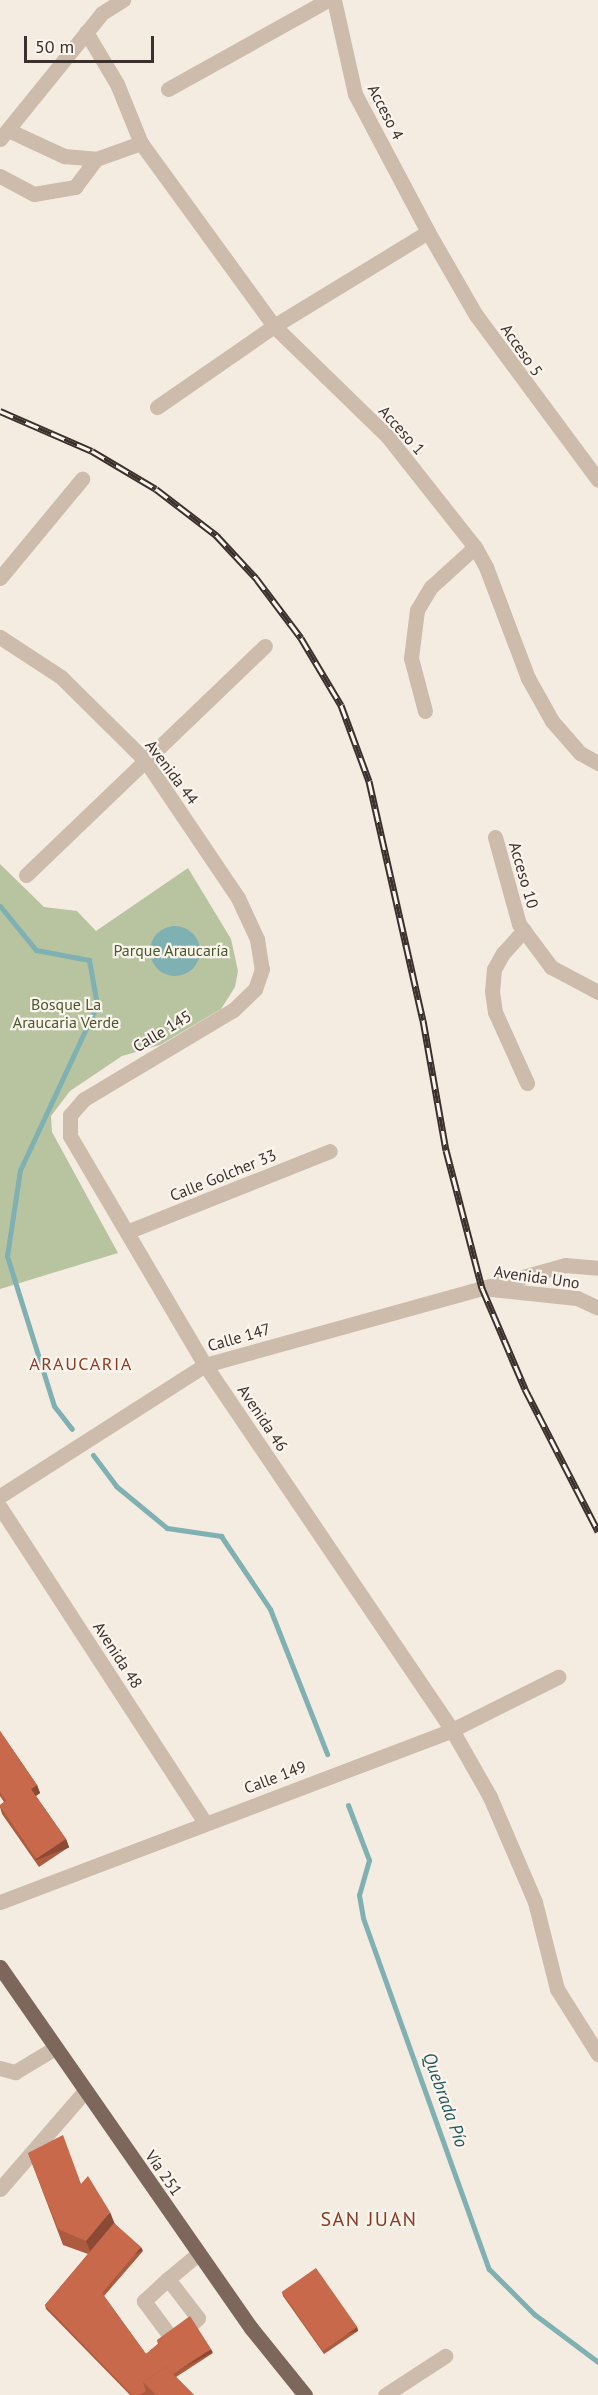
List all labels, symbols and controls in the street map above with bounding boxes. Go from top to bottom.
scale bar [27,24,158,62]
text: 50 m [35,35,74,58]
street label: Acceso 4 [364,81,408,143]
street label: Acceso 5 [497,320,547,380]
street label: Acceso 1 [375,402,429,458]
street label: Avenida 44 [142,736,202,808]
street label: Acceso 10 [505,840,543,910]
park label: Parque Araucaría [113,940,229,960]
park label: Bosque La Araucaria Verde [13,994,119,1032]
street label: Calle 145 [129,1006,195,1056]
street label: Calle Golcher 33 [167,1145,279,1205]
street label: Avenida Uno [493,1262,581,1292]
street label: Calle 147 [205,1319,273,1355]
district label: ARAUCARIA [29,1353,133,1375]
street label: Avenida 46 [234,1381,292,1455]
street label: Avenida 48 [89,1618,147,1692]
street label: Calle 149 [241,1756,309,1798]
water label: Quebrada Pío [418,2050,472,2150]
street label: Vía 251 [142,2147,186,2199]
district label: SAN JUAN [320,2207,418,2231]

